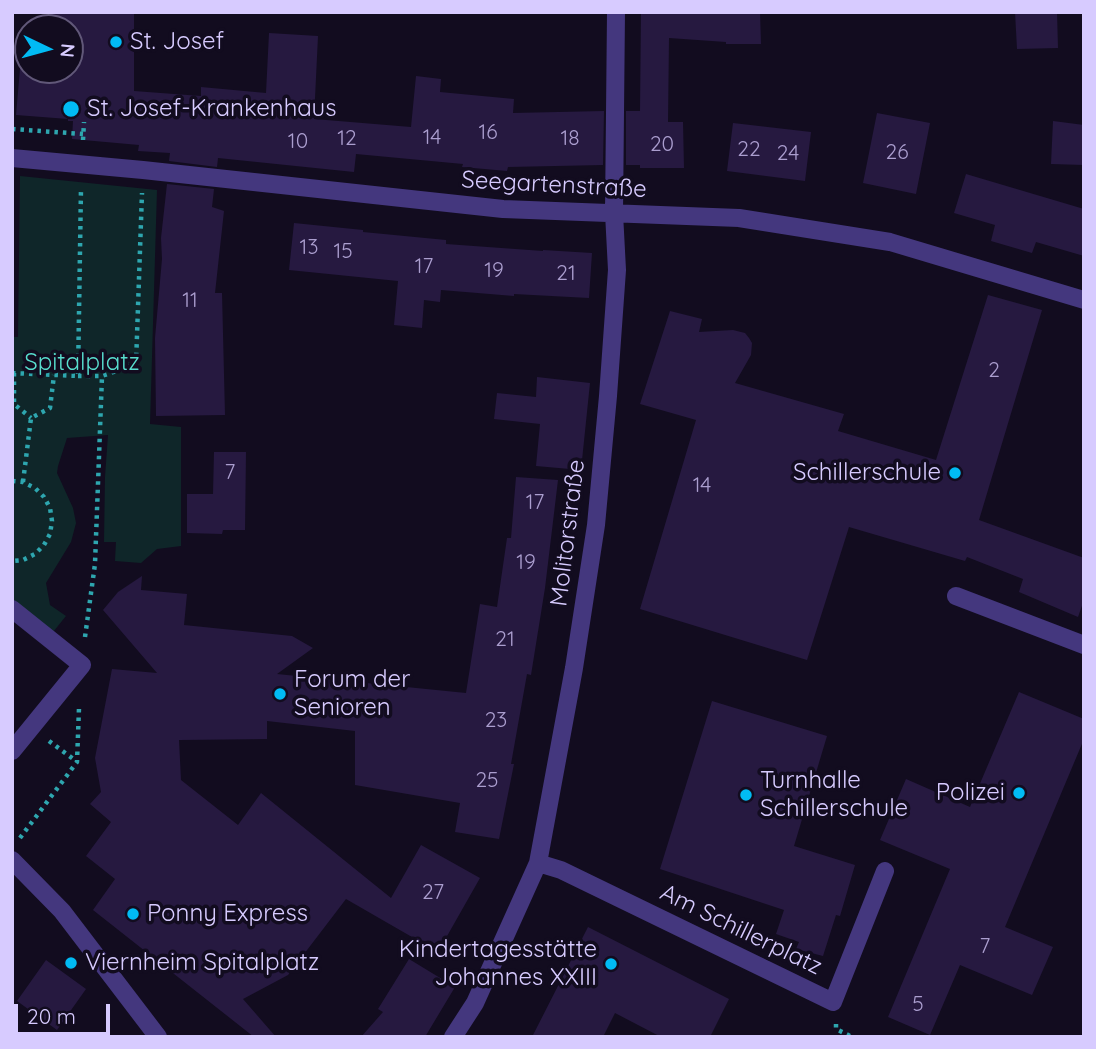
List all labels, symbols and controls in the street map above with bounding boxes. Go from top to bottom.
north arrow [14,14,84,84]
place label: St. Josef [130,28,224,56]
marker: St. Josef [108,34,124,50]
text: N [55,43,80,59]
place label: St. Josef-Krankenhaus [87,95,337,123]
marker: St. Josef-Krankenhaus [61,99,81,119]
house number: 16 [478,120,498,146]
house number: 14 [423,125,441,151]
house number: 12 [337,126,357,152]
house number: 18 [560,126,580,152]
house number: 10 [288,129,308,155]
house number: 20 [650,132,674,158]
house number: 22 [737,137,761,163]
house number: 26 [886,140,908,166]
house number: 24 [777,141,799,167]
street label: Seegartenstraße [461,166,647,204]
house number: 13 [300,235,318,261]
house number: 15 [333,239,353,265]
house number: 17 [415,254,433,280]
house number: 19 [484,258,504,284]
house number: 21 [556,261,576,287]
house number: 11 [182,288,198,314]
park label: Spitalplatz [24,349,140,377]
house number: 2 [988,358,1000,384]
street label: Molitorstraße [545,458,591,608]
place label: Schillerschule [793,459,941,487]
house number: 7 [225,460,235,486]
marker: Schillerschule [947,465,963,481]
house number: 14 [693,473,711,499]
house number: 17 [526,490,544,516]
house number: 19 [516,550,536,576]
house number: 21 [495,627,515,653]
place label: Forum der Senioren [294,666,410,722]
marker: Forum der Senioren [272,686,288,702]
house number: 23 [485,708,507,734]
place label: Turnhalle Schillerschule [760,767,908,823]
house number: 25 [475,768,499,794]
place label: Polizei [936,779,1005,807]
marker: Polizei [1011,785,1027,801]
marker: Turnhalle Schillerschule [738,787,754,803]
street label: Am Schillerplatz [655,878,827,982]
house number: 27 [422,880,444,906]
place label: Ponny Express [147,900,308,928]
marker: Ponny Express [125,906,141,922]
house number: 7 [980,934,990,960]
place label: Kindertagesstätte Johannes XXIII [399,936,597,992]
place label: Viernheim Spitalplatz [85,949,319,977]
marker: Viernheim Spitalplatz [63,955,79,971]
marker: Kindertagesstätte Johannes XXIII [603,956,619,972]
scale bar [18,990,114,1034]
house number: 5 [912,992,924,1018]
text: 20 m [27,1003,76,1029]

